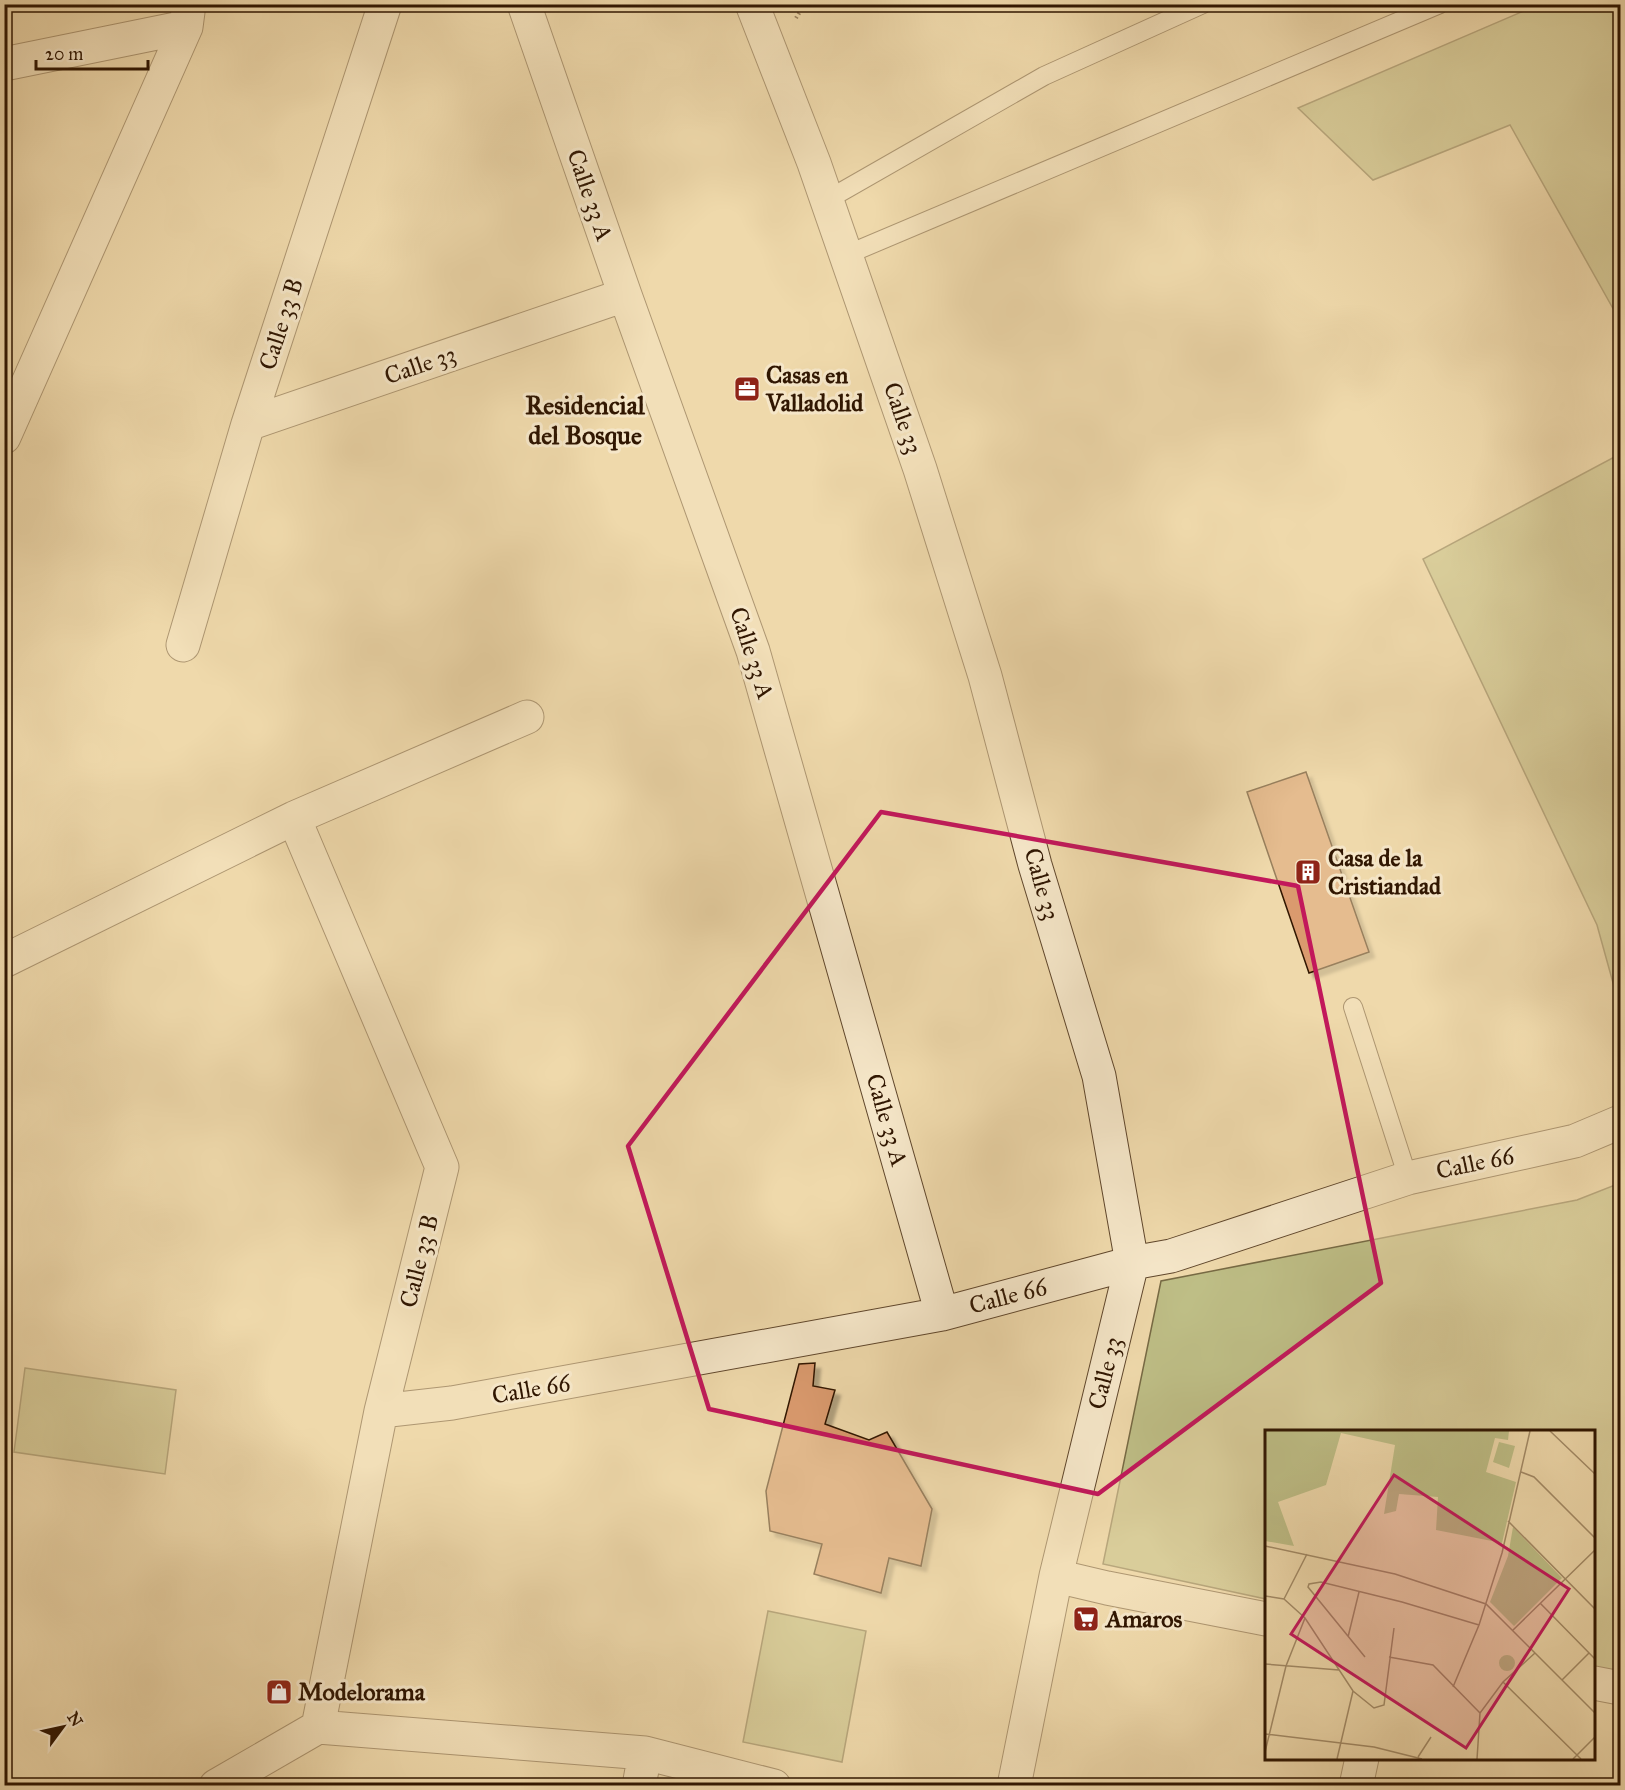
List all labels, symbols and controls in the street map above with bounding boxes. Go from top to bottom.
scale bar [36,33,148,71]
text: 20 m [45,43,83,65]
street label: Calle 33 A [560,145,620,245]
street label: Calle 33 B [252,274,310,374]
street label: Calle 33 [380,339,460,391]
place label: Casas en Valladolid [765,360,864,418]
office icon: Casas en Valladolid [732,374,762,404]
street label: Calle 33 [877,378,929,458]
district label: Residencial del Bosque [525,389,646,451]
street label: Calle 33 A [723,603,781,703]
place label: Casa de la Cristiandad [1328,843,1442,901]
street label: Calle 33 [1017,844,1067,924]
building icon: Casa de la Cristiandad [1293,857,1323,887]
street label: Calle 33 A [859,1070,915,1170]
street label: Calle 66 [1433,1140,1518,1186]
street label: Calle 33 B [393,1211,445,1311]
street label: Calle 66 [966,1271,1051,1321]
street label: Calle 33 [1082,1334,1128,1412]
street label: Calle 66 [489,1367,573,1411]
inset map [1265,1430,1595,1760]
supermarket icon: Amaros [1071,1604,1101,1634]
place label: Amaros [1104,1604,1183,1634]
shop icon: Modelorama [264,1677,294,1707]
place label: Modelorama [298,1677,426,1707]
north arrow [33,1697,93,1757]
text: N [63,1708,87,1730]

